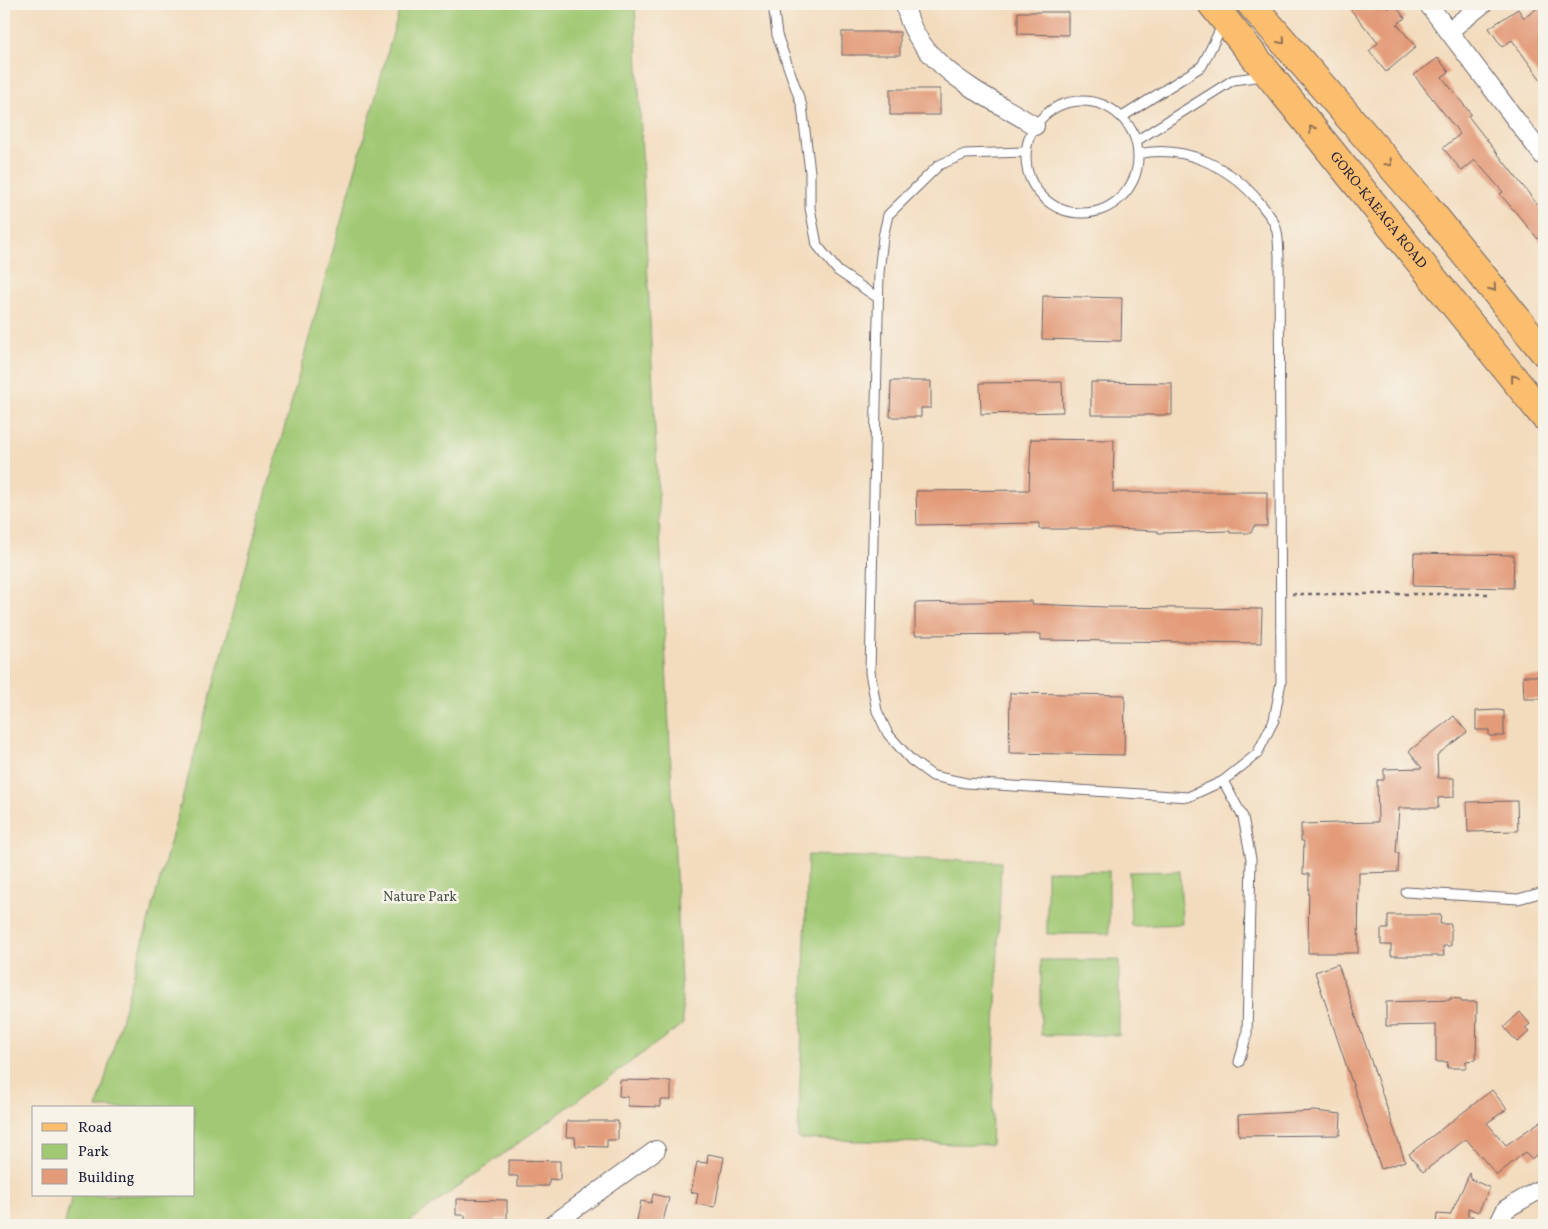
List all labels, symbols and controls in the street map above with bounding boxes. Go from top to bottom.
one-way arrow [1277,35,1286,44]
one-way arrow [1310,126,1318,135]
street label: GORO-KAEAGA ROAD [1325,148,1431,273]
one-way arrow [1383,158,1392,167]
one-way arrow [1487,283,1496,292]
one-way arrow [1511,375,1519,384]
park label: Nature Park [383,888,457,907]
legend [32,1106,195,1196]
text: Road [78,1118,112,1139]
text: Park [78,1142,109,1163]
text: Building [78,1168,135,1189]

